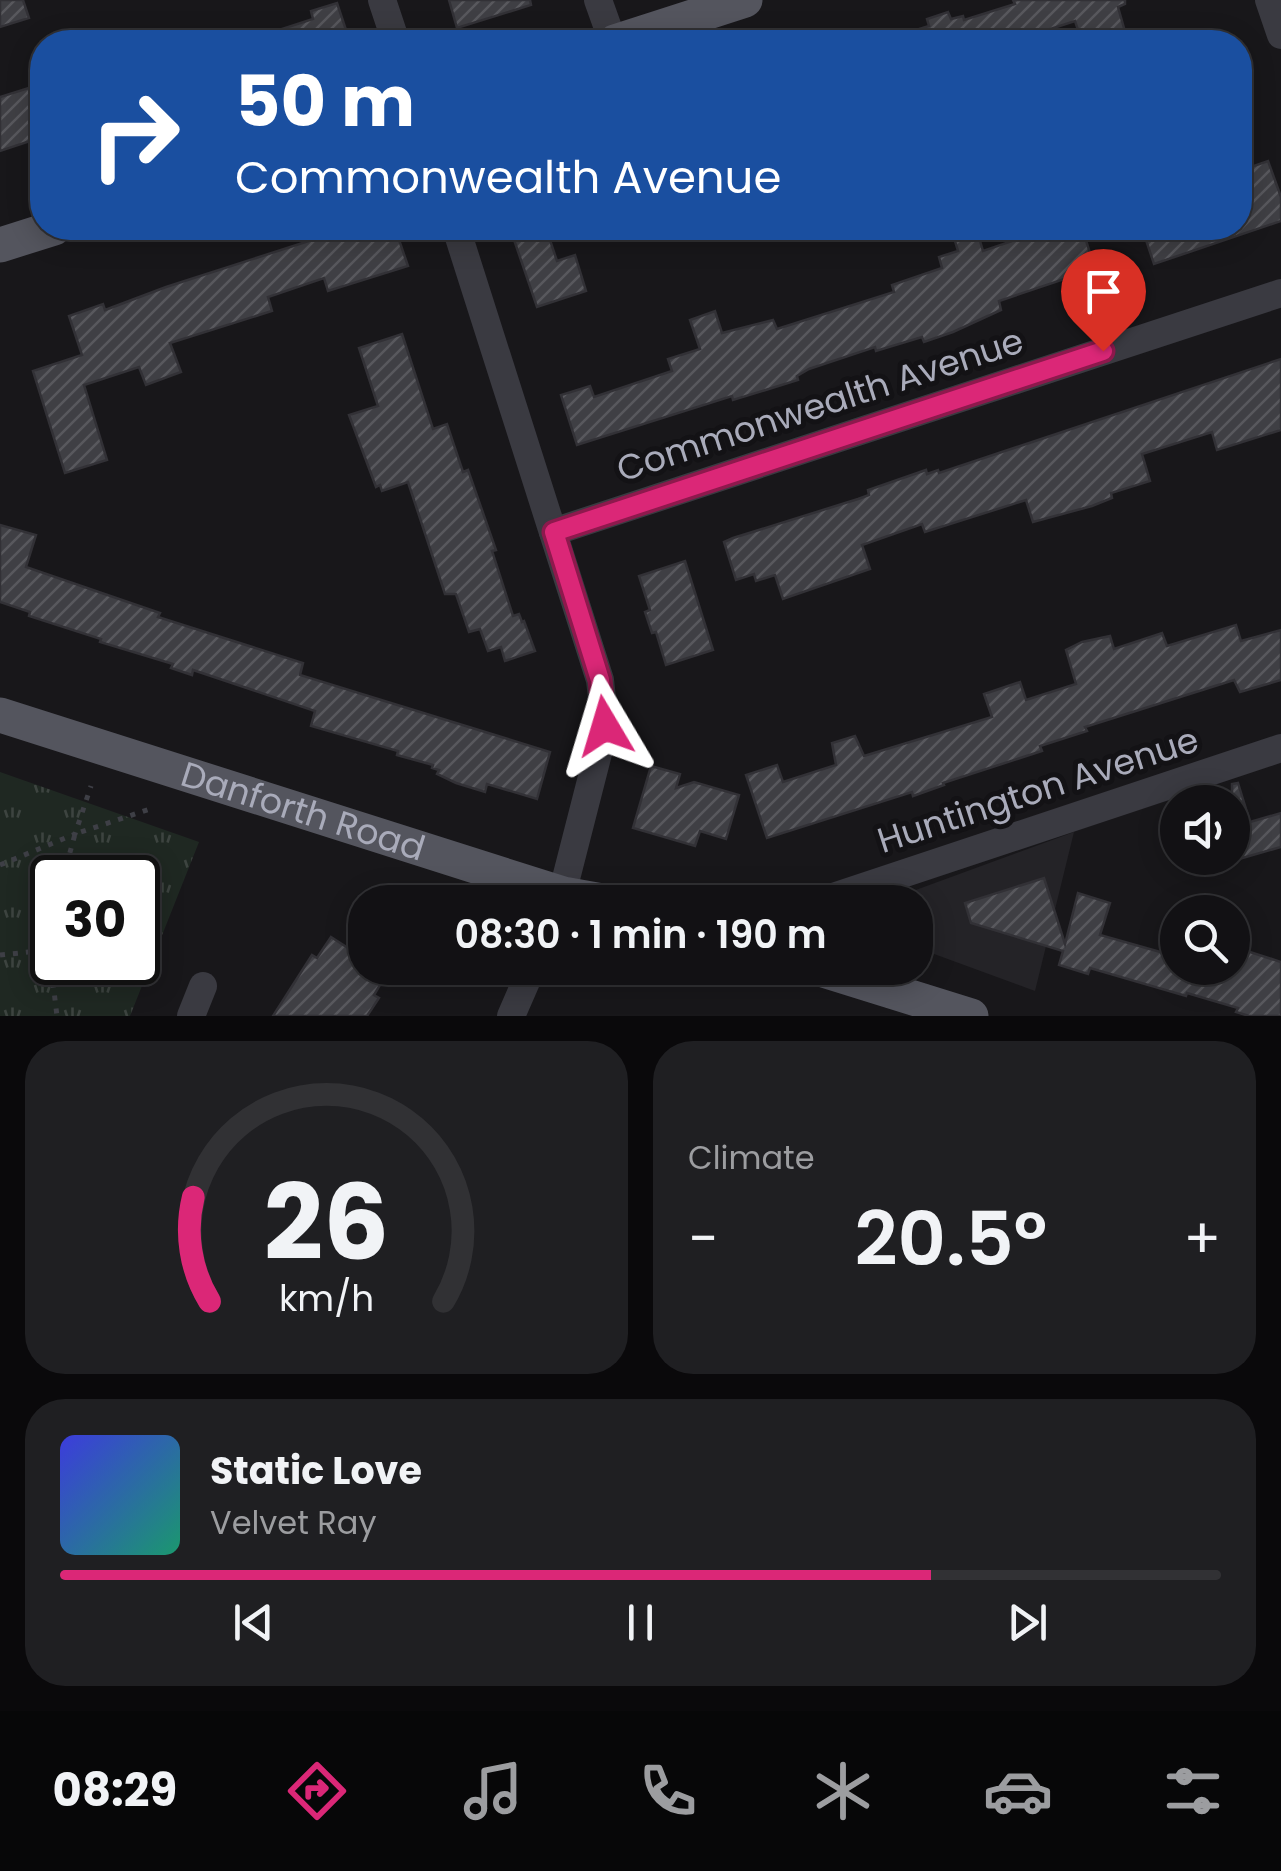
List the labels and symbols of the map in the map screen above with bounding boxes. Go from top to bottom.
pin [1061,249,1146,352]
street label: Commonwealth Avenue [610,316,1029,493]
position arrow [553,674,657,778]
street label: Huntington Avenue [871,715,1205,865]
street label: Danforth Road [175,749,431,873]
speed limit sign: 30 [30,855,160,985]

